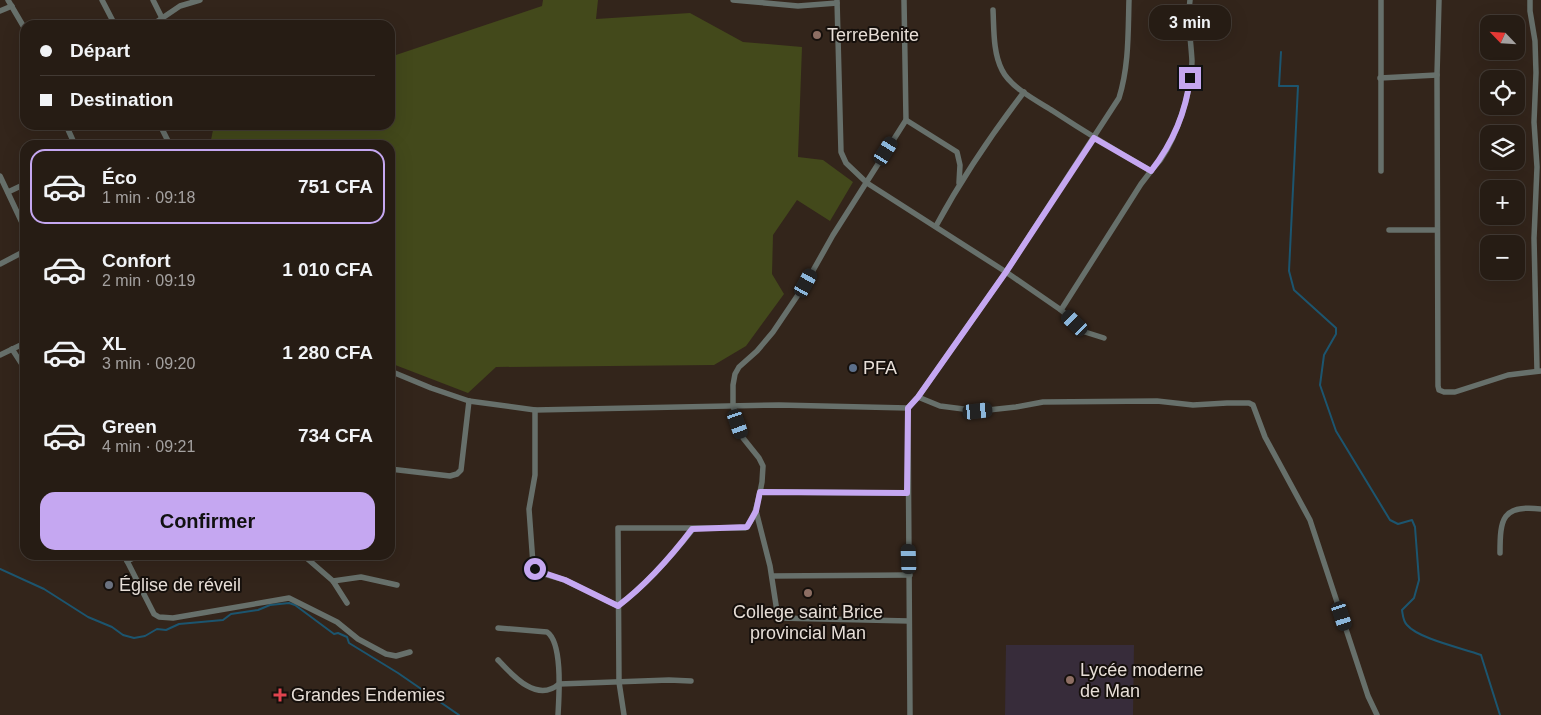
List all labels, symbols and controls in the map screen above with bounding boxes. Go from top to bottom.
callout: 3 min [1149,5,1231,40]
text: 3 min [1169,14,1211,31]
north arrow [1480,15,1525,60]
map controls [1480,15,1525,280]
place label: TerreBenite [827,25,919,45]
marker: TerreBenite [811,29,823,41]
text: Départ [70,40,130,61]
route end [1179,67,1201,89]
button: locate [1480,70,1525,115]
text: Destination [70,89,173,110]
button: layers [1480,125,1525,170]
car [871,134,900,168]
icon: car [42,164,87,209]
text: Éco [102,167,137,188]
text: 751 CFA [298,176,373,197]
button: + [1480,180,1525,225]
text: 1 min · 09:18 [102,189,195,206]
button: − [1480,235,1525,280]
icon: car [42,247,87,292]
text: Confort [102,250,171,271]
text: 1 010 CFA [282,259,373,280]
car [792,266,819,300]
text: 2 min · 09:19 [102,272,195,289]
car [1059,307,1091,339]
icon: car [42,330,87,375]
text: XL [102,333,126,354]
text: 1 280 CFA [282,342,373,363]
text: 3 min · 09:20 [102,355,195,372]
place label: PFA [863,358,897,378]
marker: PFA [847,362,859,374]
car [962,402,993,420]
car [726,407,749,441]
icon: car [42,413,87,458]
text: Green [102,416,157,437]
text: 734 CFA [298,425,373,446]
text: 4 min · 09:21 [102,438,195,455]
button: Confirmer [40,492,375,550]
car [900,544,917,574]
route start [524,558,546,580]
place label: Église de réveil [119,575,241,595]
marker: Église de réveil [103,579,115,591]
marker: College saint Brice provincial Man [802,587,814,599]
car [1330,599,1353,633]
place label: College saint Brice provincial Man [733,602,883,643]
place label: Lycée moderne de Man [1080,660,1203,701]
marker: Lycée moderne de Man [1064,674,1076,686]
place label: Grandes Endemies [291,685,445,705]
marker: Grandes Endemies [273,688,287,702]

